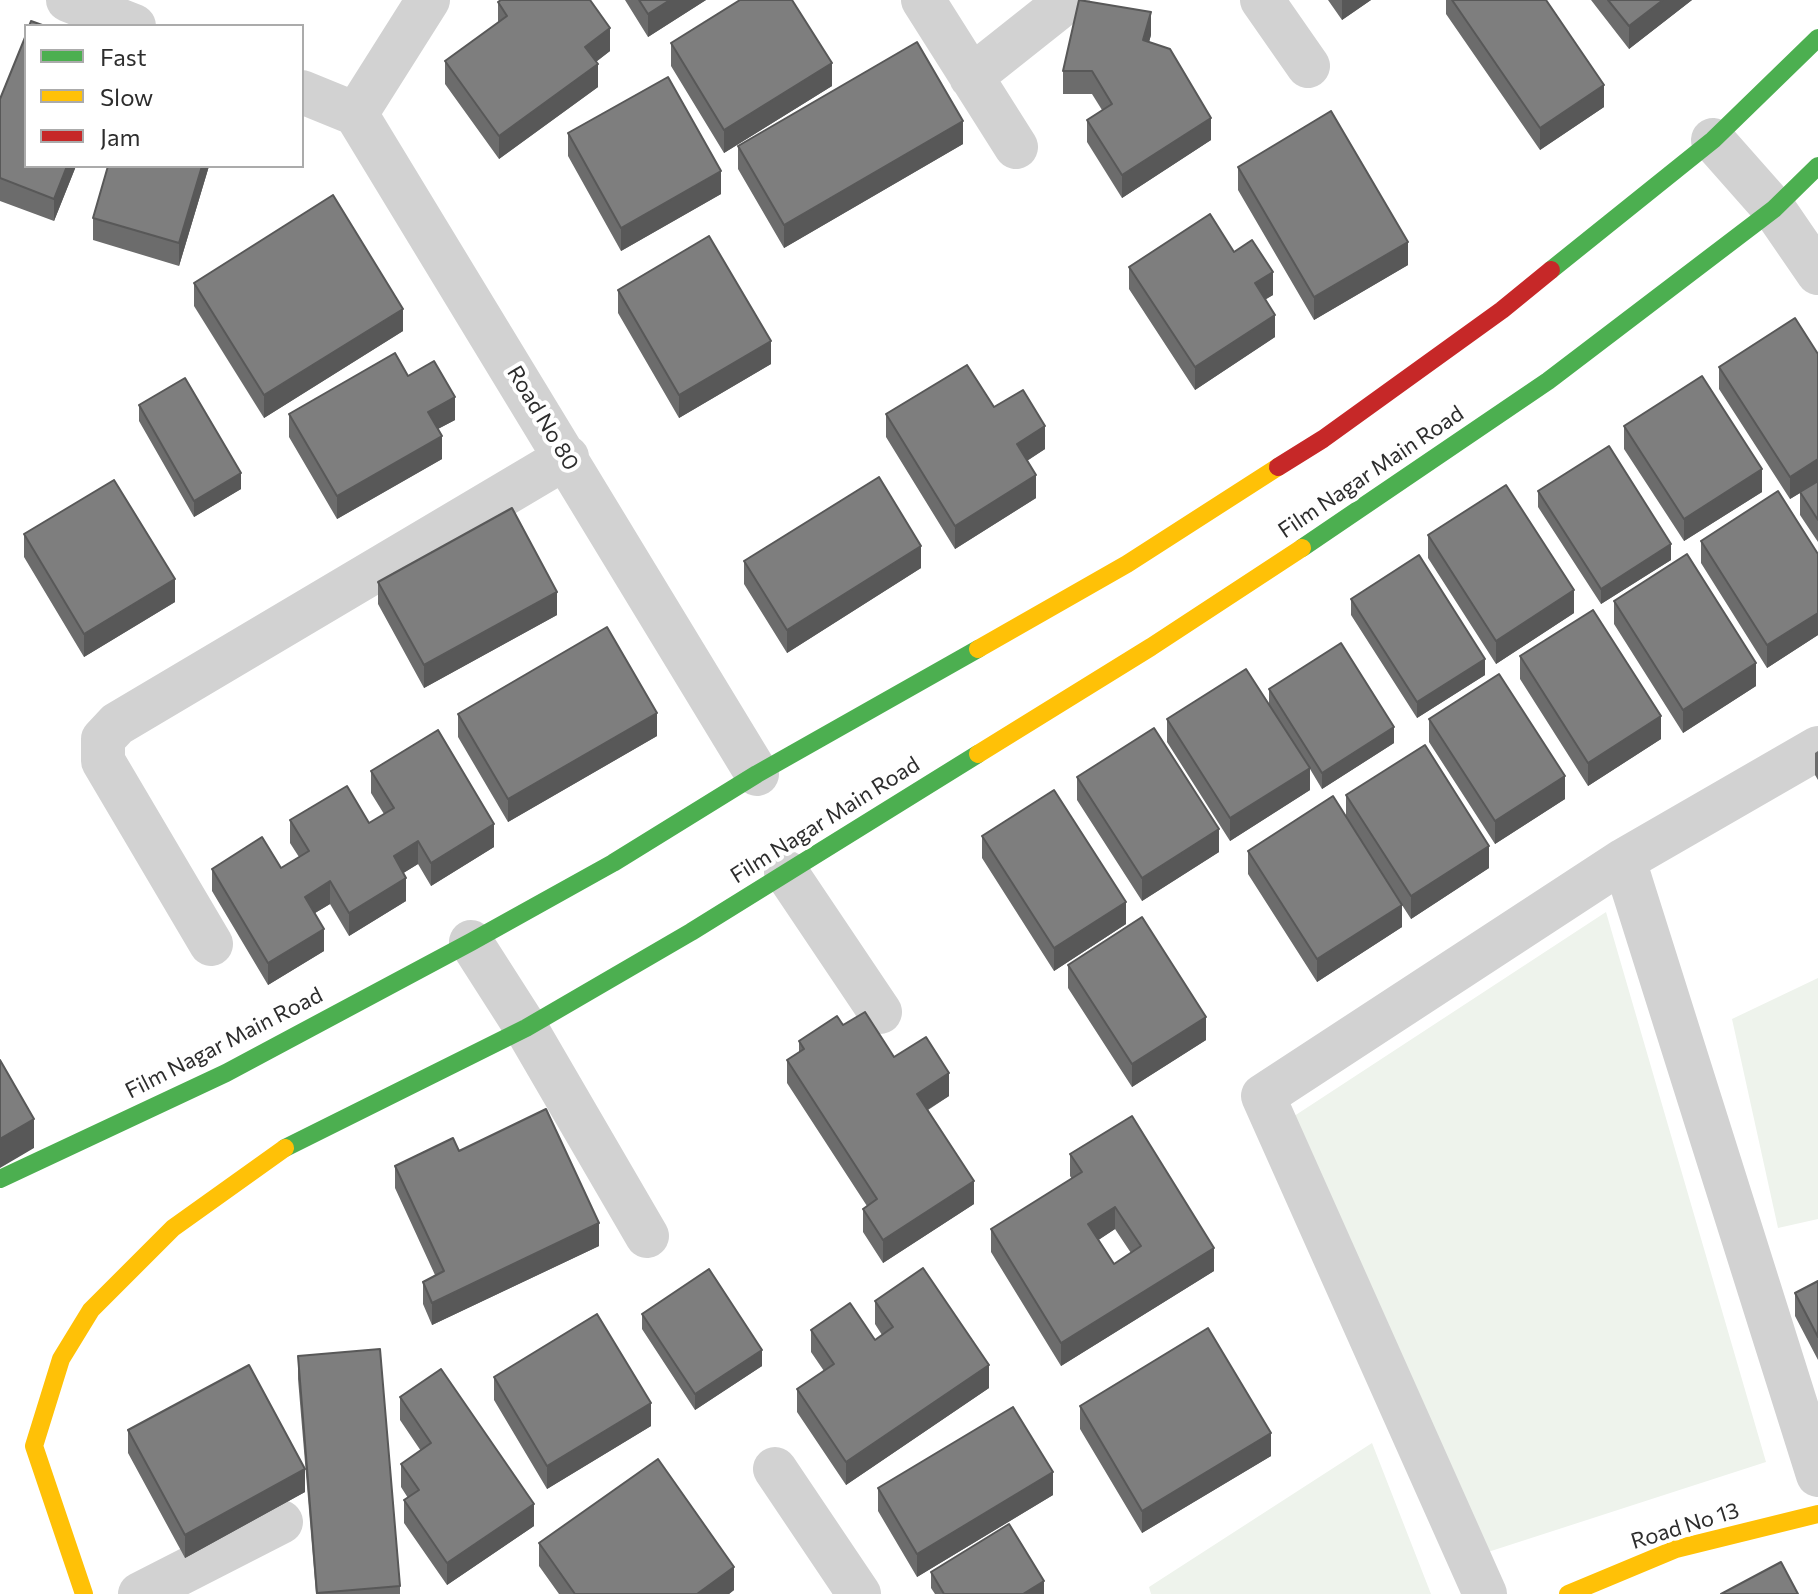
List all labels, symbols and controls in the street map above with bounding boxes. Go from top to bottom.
legend [24,24,304,168]
text: Fast [100,42,147,71]
text: Slow [100,82,153,111]
text: Jam [100,122,140,151]
street label: Road No 80 [501,361,585,475]
street label: Film Nagar Main Road [1273,400,1469,544]
street label: Film Nagar Main Road [726,751,924,889]
street label: Film Nagar Main Road [121,982,327,1104]
street label: Road No 13 [1628,1497,1742,1555]

